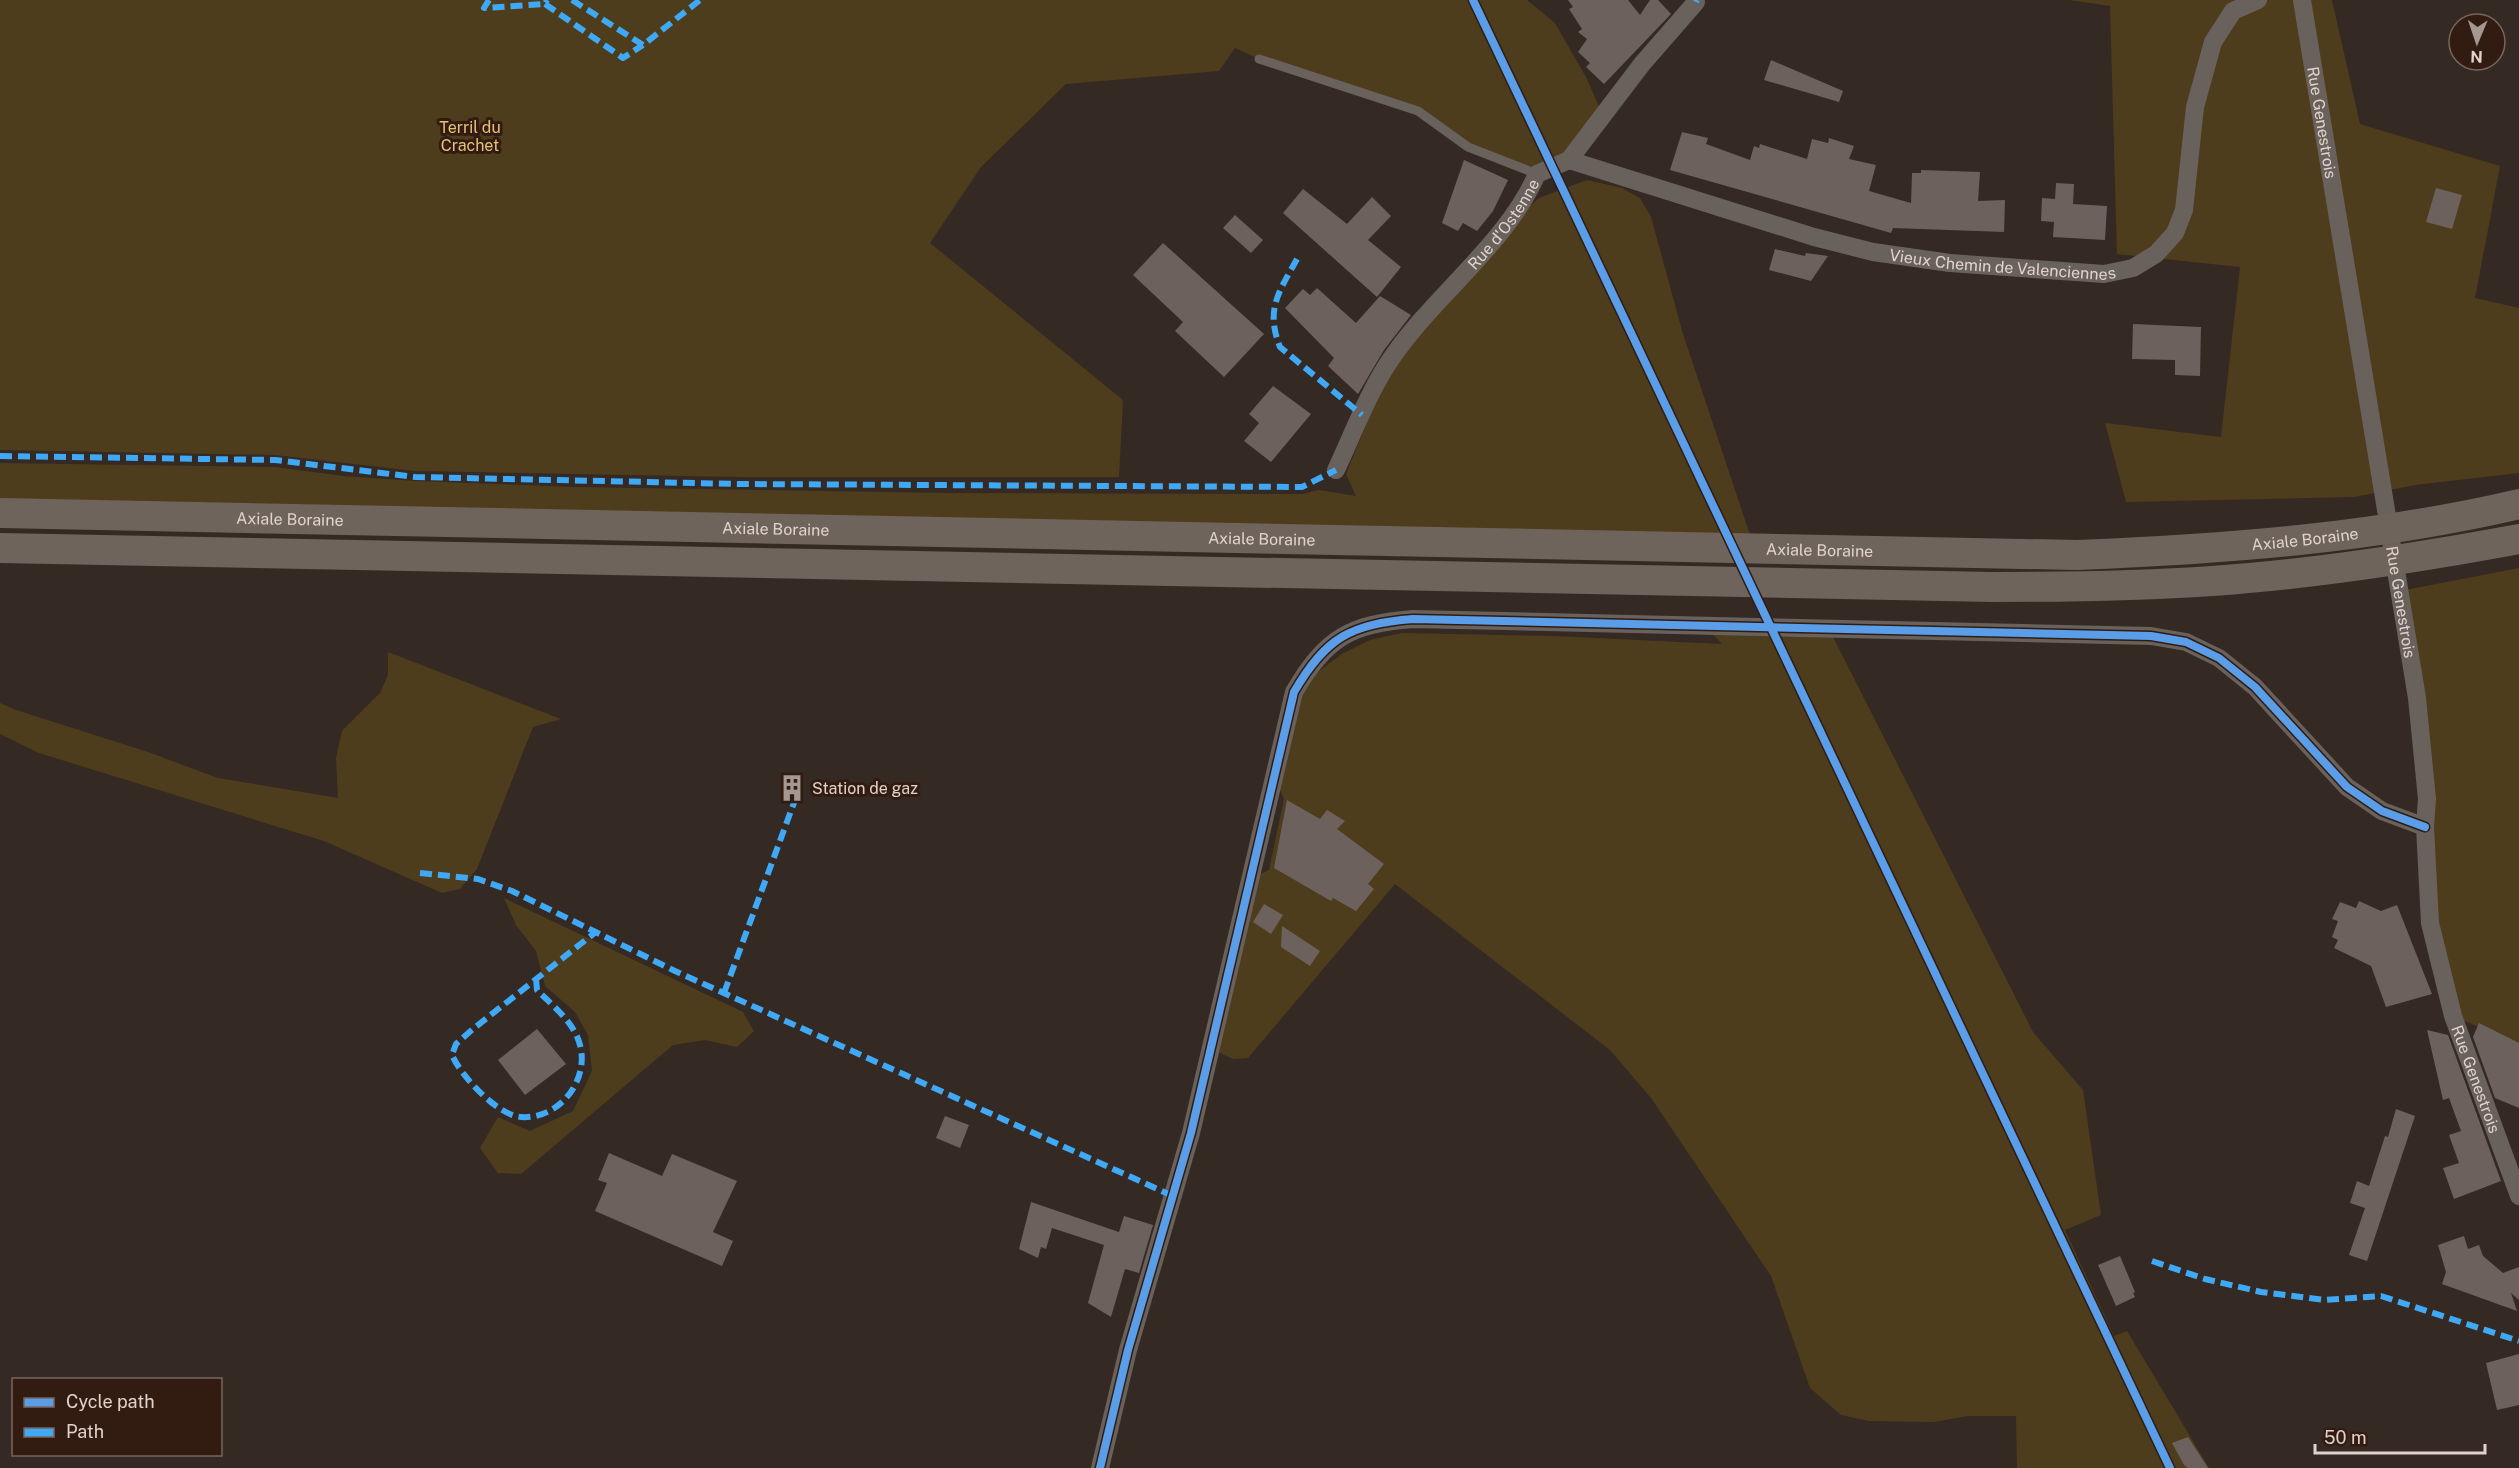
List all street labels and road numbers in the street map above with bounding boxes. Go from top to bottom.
street label: Rue Genestrois [2304,65,2341,180]
street label: Rue d'Ostenne [1464,176,1543,273]
street label: Vieux Chemin de Valenciennes [1888,245,2117,284]
street label: Axiale Boraine [236,508,344,529]
street label: Axiale Boraine [722,518,830,539]
street label: Axiale Boraine [2251,524,2360,554]
street label: Axiale Boraine [1208,528,1316,549]
street label: Axiale Boraine [1766,539,1874,560]
street label: Rue Genestrois [2383,544,2420,659]
street label: Rue Genestrois [2448,1023,2505,1135]

